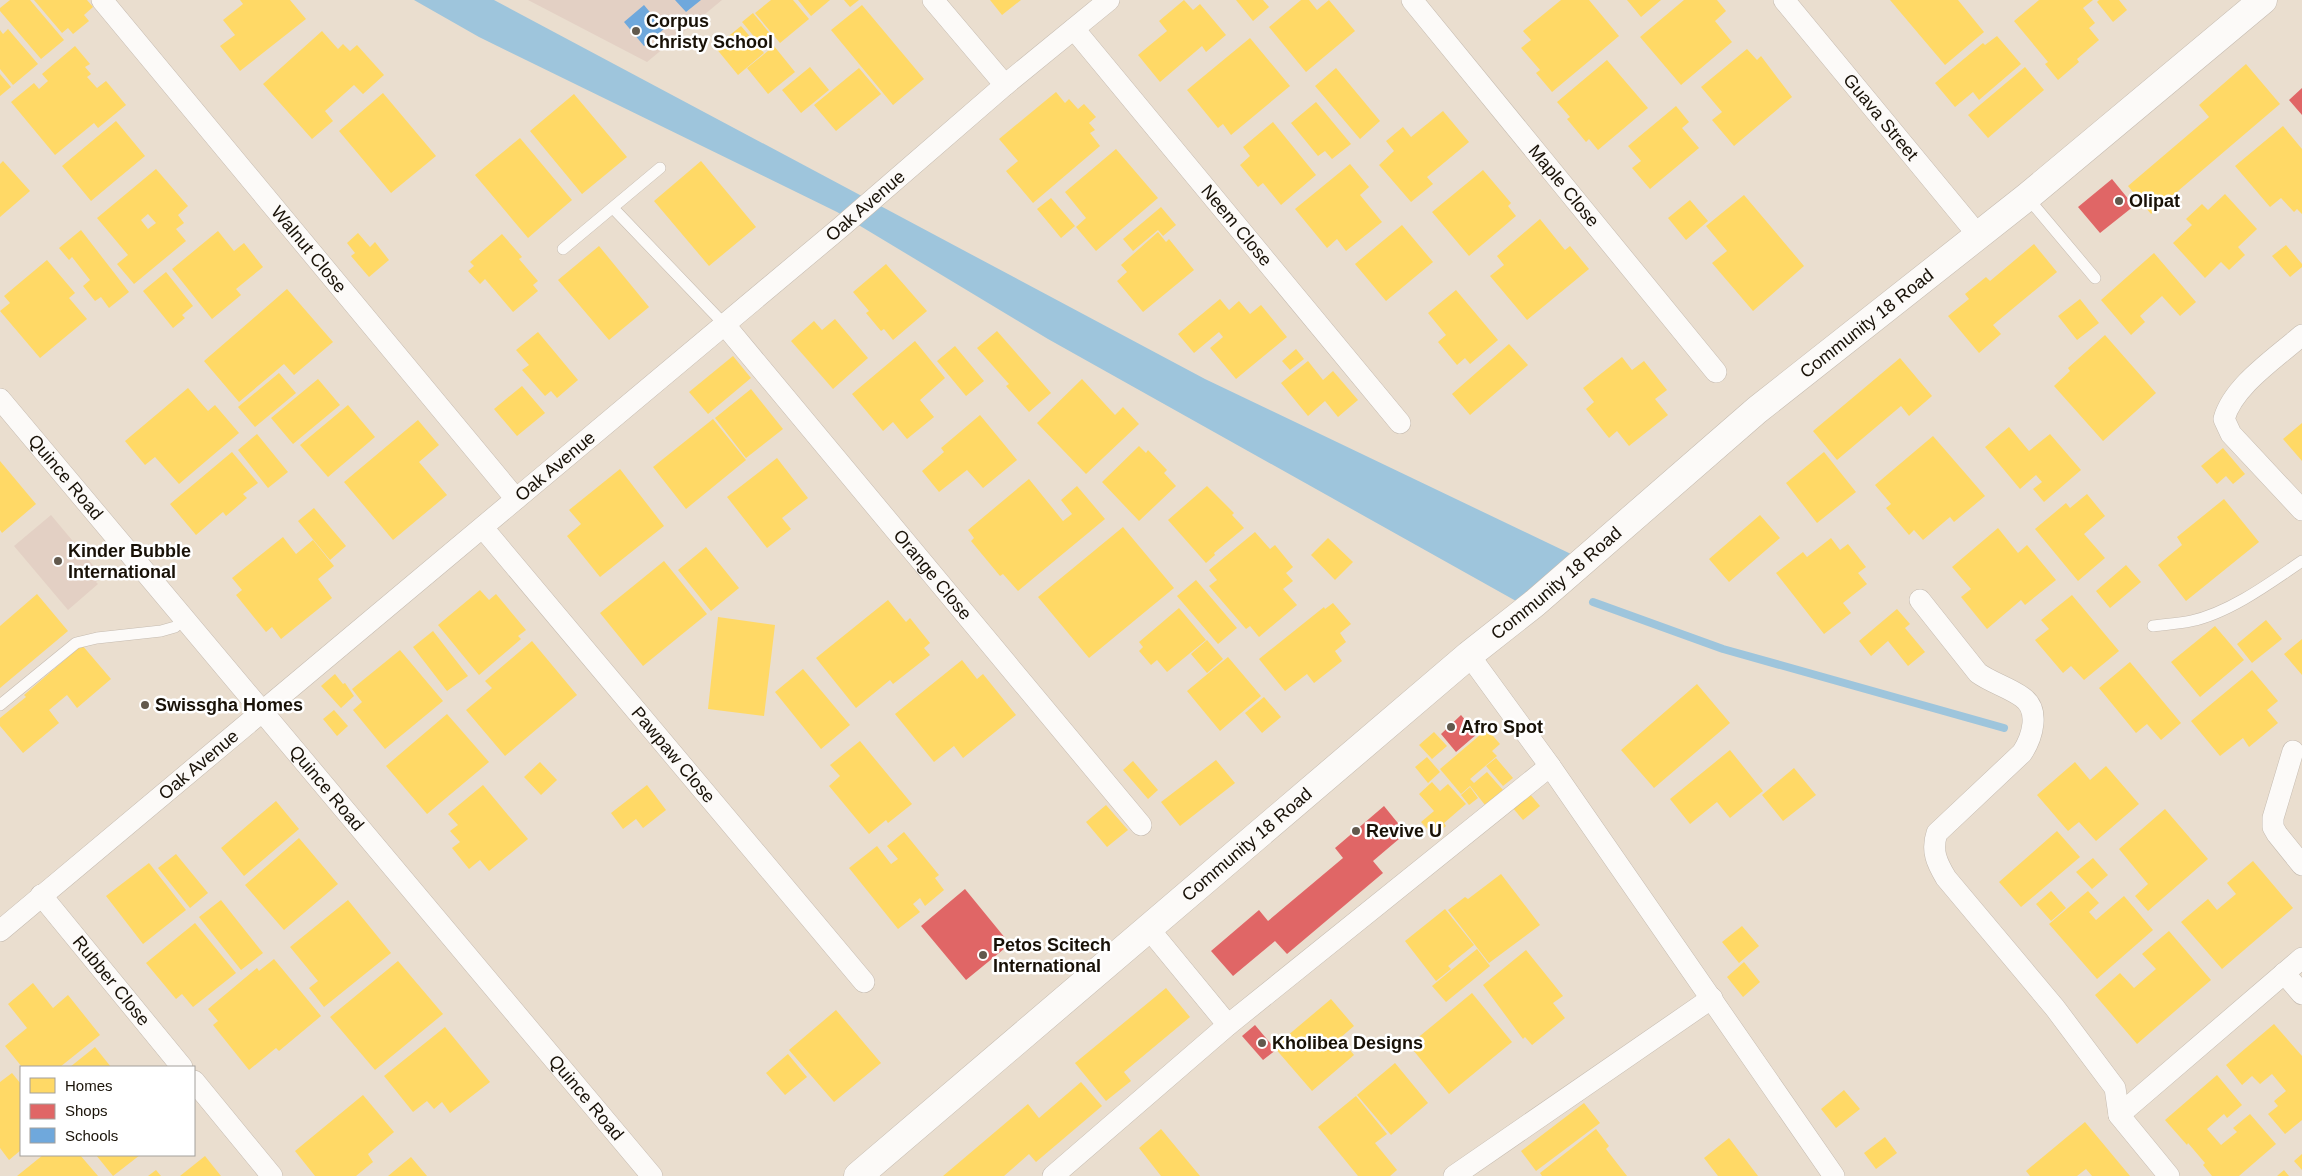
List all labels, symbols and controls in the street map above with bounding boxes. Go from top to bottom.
place label: Corpus Christy School [646,11,773,52]
marker: Corpus Christy School [630,25,642,37]
street label: Guava Street [1839,70,1922,165]
street label: Maple Close [1524,141,1603,231]
street label: Oak Avenue [822,166,909,245]
street label: Neem Close [1197,181,1276,270]
place label: Olipat [2129,191,2180,211]
marker: Olipat [2113,195,2125,207]
street label: Walnut Close [267,202,351,297]
street label: Community 18 Road [1796,265,1937,382]
street label: Oak Avenue [511,427,599,505]
street label: Quince Road [24,430,107,524]
street label: Community 18 Road [1487,523,1625,644]
street label: Orange Close [889,525,976,624]
place label: Kinder Bubble International [68,541,191,582]
marker: Kinder Bubble International [52,555,64,567]
place label: Swissgha Homes [155,695,303,715]
marker: Swissgha Homes [139,699,151,711]
street label: Pawpaw Close [627,703,719,807]
place label: Afro Spot [1461,717,1543,737]
marker: Afro Spot [1445,721,1457,733]
street label: Oak Avenue [155,726,243,804]
street label: Quince Road [285,741,368,835]
street label: Community 18 Road [1178,784,1316,905]
place label: Revive U [1366,821,1442,841]
marker: Revive U [1350,825,1362,837]
street label: Rubber Close [69,932,154,1030]
place label: Petos Scitech International [993,935,1111,976]
marker: Petos Scitech International [977,949,989,961]
place label: Kholibea Designs [1272,1033,1423,1053]
marker: Kholibea Designs [1256,1037,1268,1049]
street label: Quince Road [545,1051,628,1144]
legend [20,1066,195,1156]
text: Homes [65,1077,113,1094]
text: Shops [65,1102,108,1119]
text: Schools [65,1127,118,1144]

